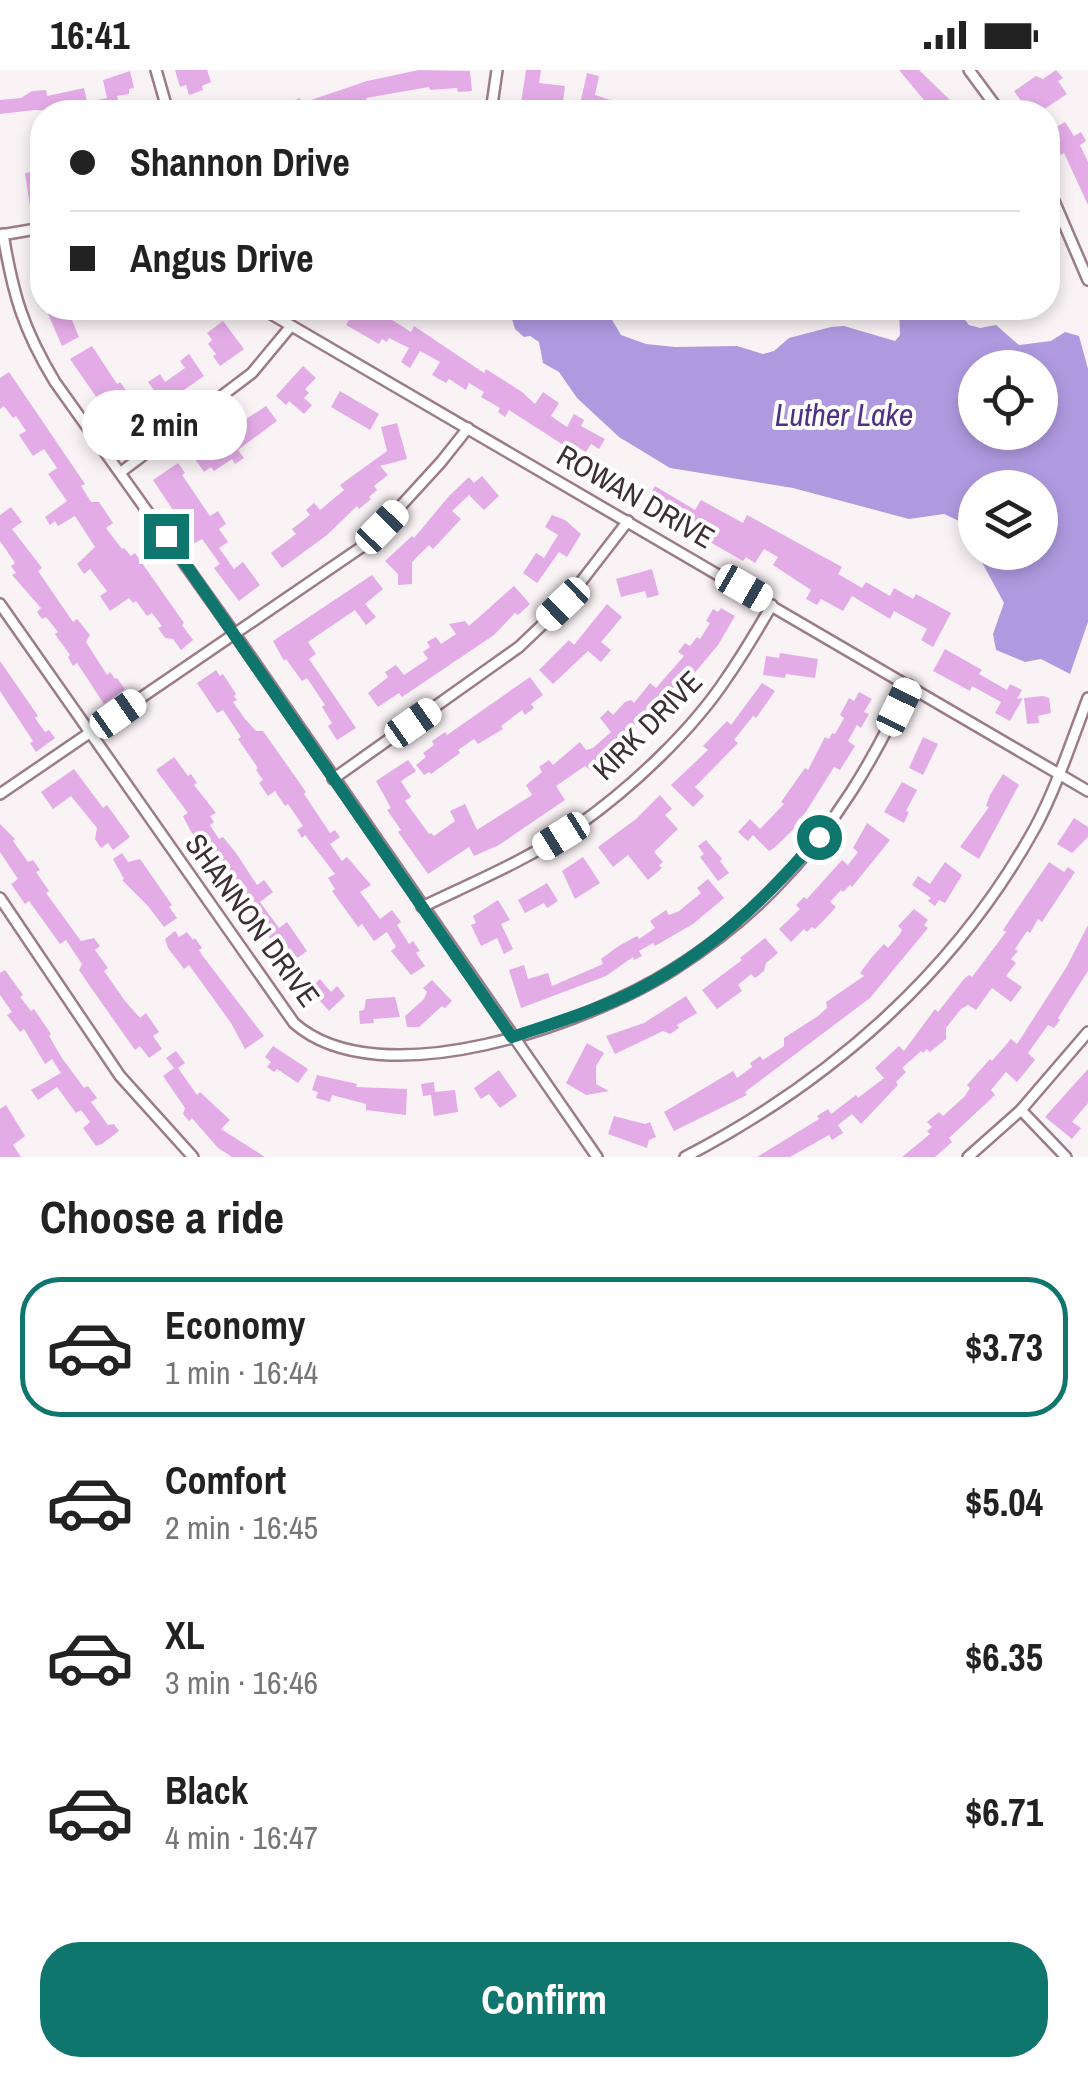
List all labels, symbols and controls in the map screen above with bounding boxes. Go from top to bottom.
text: 16:41 [50,10,130,61]
text: Shannon Drive [130,137,350,188]
text: Angus Drive [130,233,314,284]
map controls [958,350,1058,570]
button: locate [958,350,1058,450]
callout: 2 min [84,391,248,461]
water label: Luther Lake [775,393,913,436]
text: 2 min [130,403,199,446]
street label: ROWAN DRIVE [550,435,722,557]
button: layers [958,470,1058,570]
car [350,495,414,559]
route end [144,514,189,559]
car [711,560,777,616]
car [531,572,595,636]
street label: KIRK DRIVE [584,662,710,788]
car [872,673,926,741]
car [85,685,151,743]
car [380,694,446,752]
car [528,807,594,865]
route start [797,815,842,860]
street label: SHANNON DRIVE [177,825,329,1015]
text: Choose a ride [40,1186,284,1247]
text: Economy [165,1300,305,1351]
icon: car [45,1302,135,1392]
text: $3.73 [965,1322,1043,1373]
text: 1 min · 16:44 [165,1351,318,1394]
text: Comfort [165,1455,286,1506]
icon: car [45,1457,135,1547]
text: $5.04 [965,1477,1043,1528]
text: 2 min · 16:45 [165,1506,318,1549]
text: XL [165,1610,205,1661]
icon: car [45,1612,135,1702]
text: $6.35 [965,1632,1043,1683]
text: 3 min · 16:46 [165,1661,318,1704]
text: Black [165,1765,248,1816]
icon: car [45,1767,135,1857]
text: $6.71 [965,1787,1043,1838]
text: 4 min · 16:47 [165,1816,318,1859]
button: Confirm [40,1942,1048,2057]

